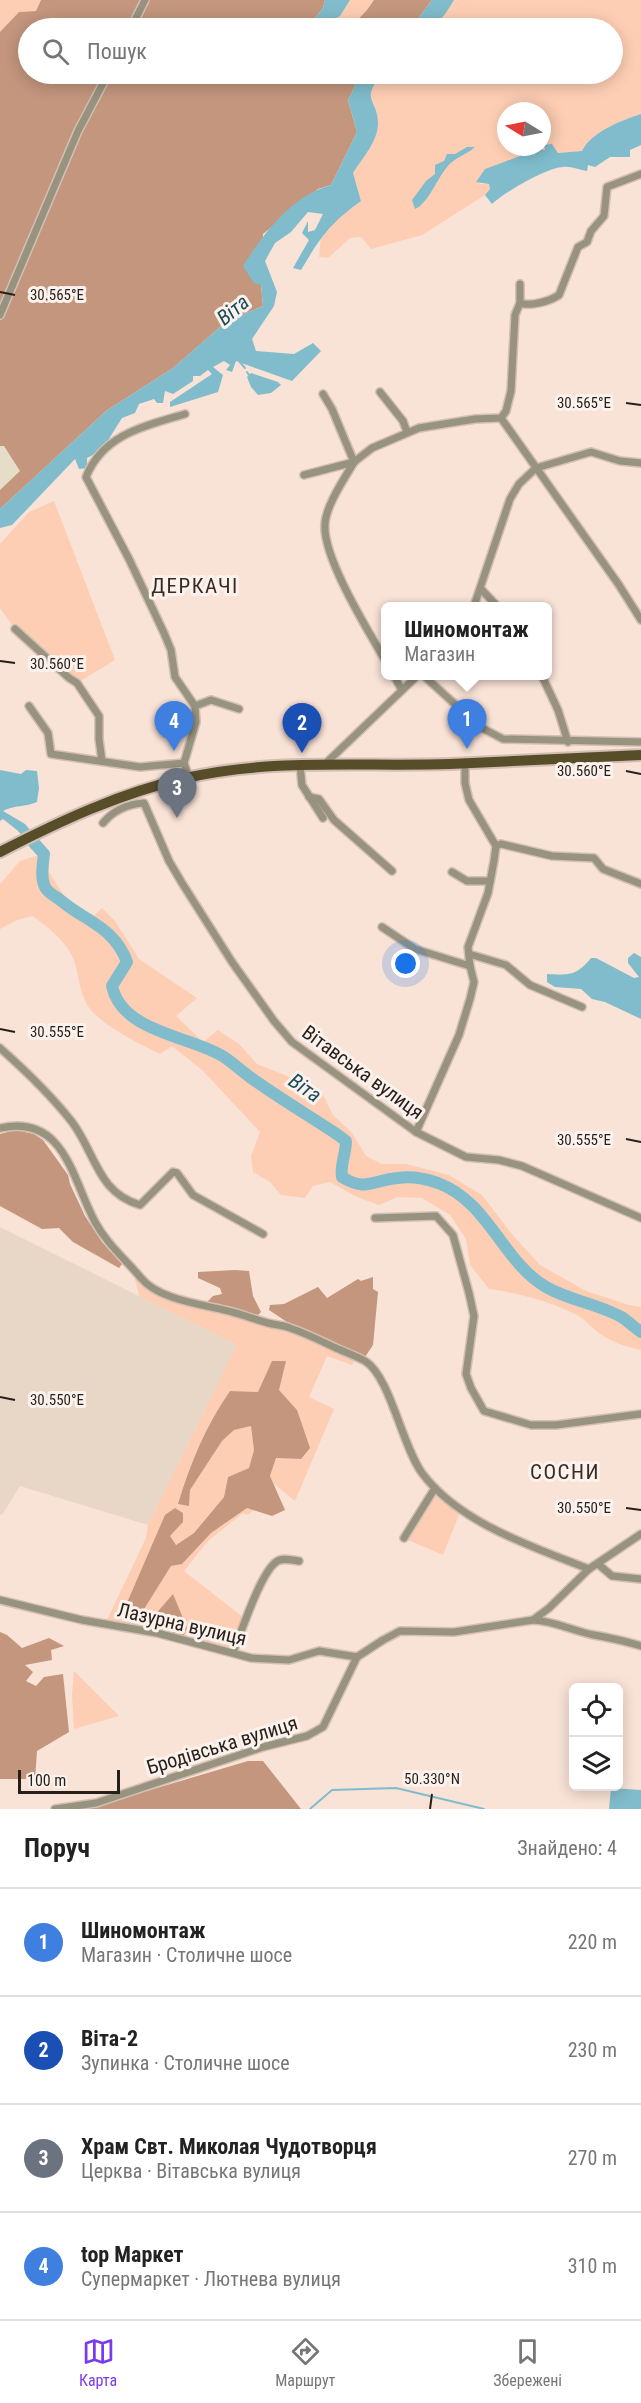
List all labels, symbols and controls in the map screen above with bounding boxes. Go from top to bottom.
search box [18,18,623,84]
icon: search [39,35,72,68]
text: Пошук [87,39,147,64]
north arrow [497,102,551,156]
text: 30.565°E [30,286,84,304]
water label: Віта [212,290,254,330]
text: 30.565°E [557,394,611,412]
district label: ДЕРКАЧІ [151,574,239,598]
popup [381,602,552,680]
text: Шиномонтаж [404,617,529,642]
text: Магазин [404,642,475,666]
text: 30.560°E [30,655,84,673]
pin: 1 [448,700,486,749]
pin: 4 [154,702,194,751]
pin: 2 [282,704,322,753]
text: 30.560°E [557,762,611,780]
pin: 3 [158,768,196,818]
your location [391,949,420,978]
street label: Вітавська вулиця [297,1020,429,1124]
text: 30.555°E [30,1023,84,1041]
water label: Віта [284,1068,326,1108]
text: 30.555°E [557,1131,611,1149]
text: 30.550°E [30,1391,84,1409]
district label: СОСНИ [530,1460,600,1484]
text: 30.550°E [557,1499,611,1517]
street label: Лазурна вулиця [115,1597,249,1651]
map controls [569,1683,623,1791]
button: locate [569,1683,623,1737]
street label: Бродівська вулиця [144,1711,300,1779]
button: layers [569,1737,623,1791]
scale bar [18,1767,120,1794]
text: 50.330°N [404,1770,460,1788]
text: 100 m [27,1771,66,1790]
text: Поруч [24,1833,90,1863]
text: Знайдено: 4 [517,1836,617,1860]
text: Шиномонтаж [81,1918,205,1943]
text: 1 [38,1930,49,1954]
text: 220 m [568,1930,617,1954]
text: Магазин · Столичне шосе [81,1943,292,1967]
text: Віта-2 [81,2026,138,2051]
text: 2 [38,2038,49,2062]
text: 230 m [568,2038,617,2062]
text: Зупинка · Столичне шосе [81,2051,290,2075]
text: Храм Свт. Миколая Чудотворця [81,2134,377,2159]
text: 3 [38,2146,49,2170]
text: 270 m [568,2146,617,2170]
text: Церква · Вітавська вулиця [81,2159,301,2183]
text: top Маркет [81,2242,184,2267]
text: 4 [38,2254,49,2278]
text: 310 m [568,2254,617,2278]
text: Супермаркет · Лютнева вулиця [81,2267,341,2291]
tab: Карта [79,2335,117,2390]
tab: Маршрут [275,2335,335,2390]
tab: Збережені [493,2335,562,2390]

